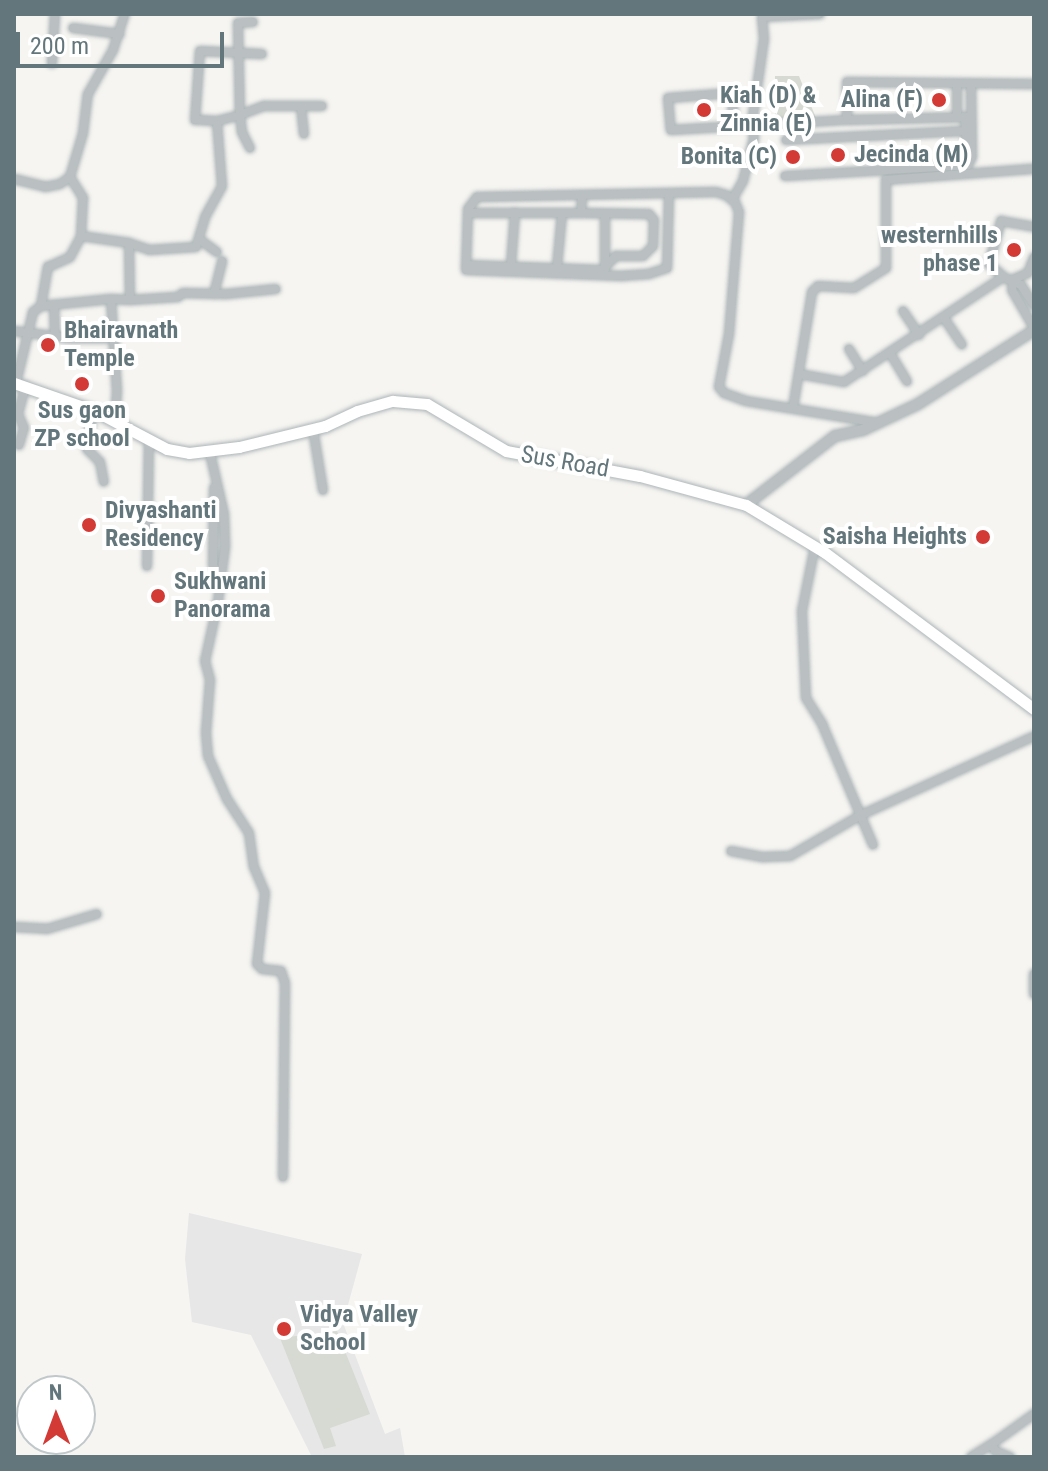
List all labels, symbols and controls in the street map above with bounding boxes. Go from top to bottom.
scale bar [20,16,228,66]
text: 200 m [30,32,89,60]
place label: Kiah (D) & Zinnia (E) [720,82,816,138]
place label: Alina (F) [841,86,923,114]
marker: Alina (F) [930,91,948,109]
marker: Kiah (D) & Zinnia (E) [695,101,713,119]
place label: Jecinda (M) [854,141,969,169]
place label: Bonita (C) [681,143,777,171]
marker: Jecinda (M) [829,146,847,164]
marker: Bonita (C) [784,148,802,166]
place label: westernhills phase 1 [881,222,998,278]
marker: westernhills phase 1 [1005,241,1023,259]
place label: Bhairavnath Temple [64,317,178,373]
marker: Bhairavnath Temple [39,336,57,354]
marker: Sus gaon ZP school [73,375,91,393]
place label: Sus gaon ZP school [34,397,130,453]
street label: Sus Road [519,440,611,484]
place label: Divyashanti Residency [105,497,216,553]
marker: Divyashanti Residency [80,516,98,534]
place label: Saisha Heights [823,523,967,551]
marker: Saisha Heights [974,528,992,546]
place label: Sukhwani Panorama [174,568,271,624]
marker: Sukhwani Panorama [149,587,167,605]
place label: Vidya Valley School [300,1301,418,1357]
marker: Vidya Valley School [275,1320,293,1338]
north arrow [16,1375,96,1455]
text: N [49,1380,63,1405]

